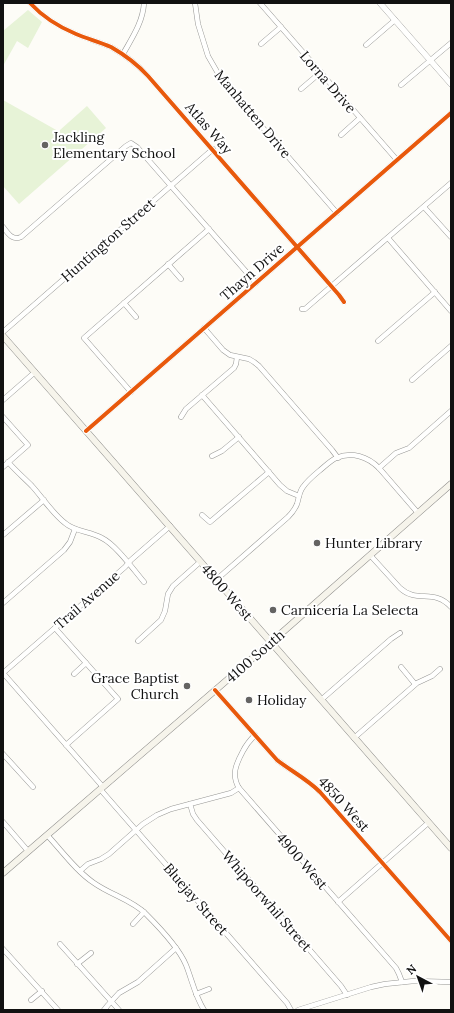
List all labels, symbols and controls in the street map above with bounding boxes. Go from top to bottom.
street label: Lorna Drive [296,47,360,117]
street label: Manhatten Drive [211,66,295,162]
street label: Atlas Way [181,98,237,158]
place label: Jackling Elementary School [52,128,176,162]
marker: Jackling Elementary School [40,140,50,150]
street label: Huntington Street [57,194,159,286]
street label: Thayn Drive [216,239,288,305]
place label: Hunter Library [325,534,423,552]
marker: Hunter Library [312,538,322,548]
street label: 4800 West [197,560,257,625]
street label: Trail Avenue [51,566,124,633]
place label: Carnicería La Selecta [281,601,419,619]
marker: Carnicería La Selecta [268,605,278,615]
street label: 4100 South [222,626,288,686]
place label: Grace Baptist Church [91,669,180,703]
marker: Grace Baptist Church [182,681,192,691]
place label: Holiday [257,691,307,709]
marker: Holiday [244,695,254,705]
street label: 4850 West [314,773,374,836]
street label: 4900 West [272,829,332,894]
street label: Whipoorwhil Street [218,847,316,956]
street label: Bluejay Street [160,859,233,939]
north arrow [398,957,438,997]
text: N [404,961,420,978]

